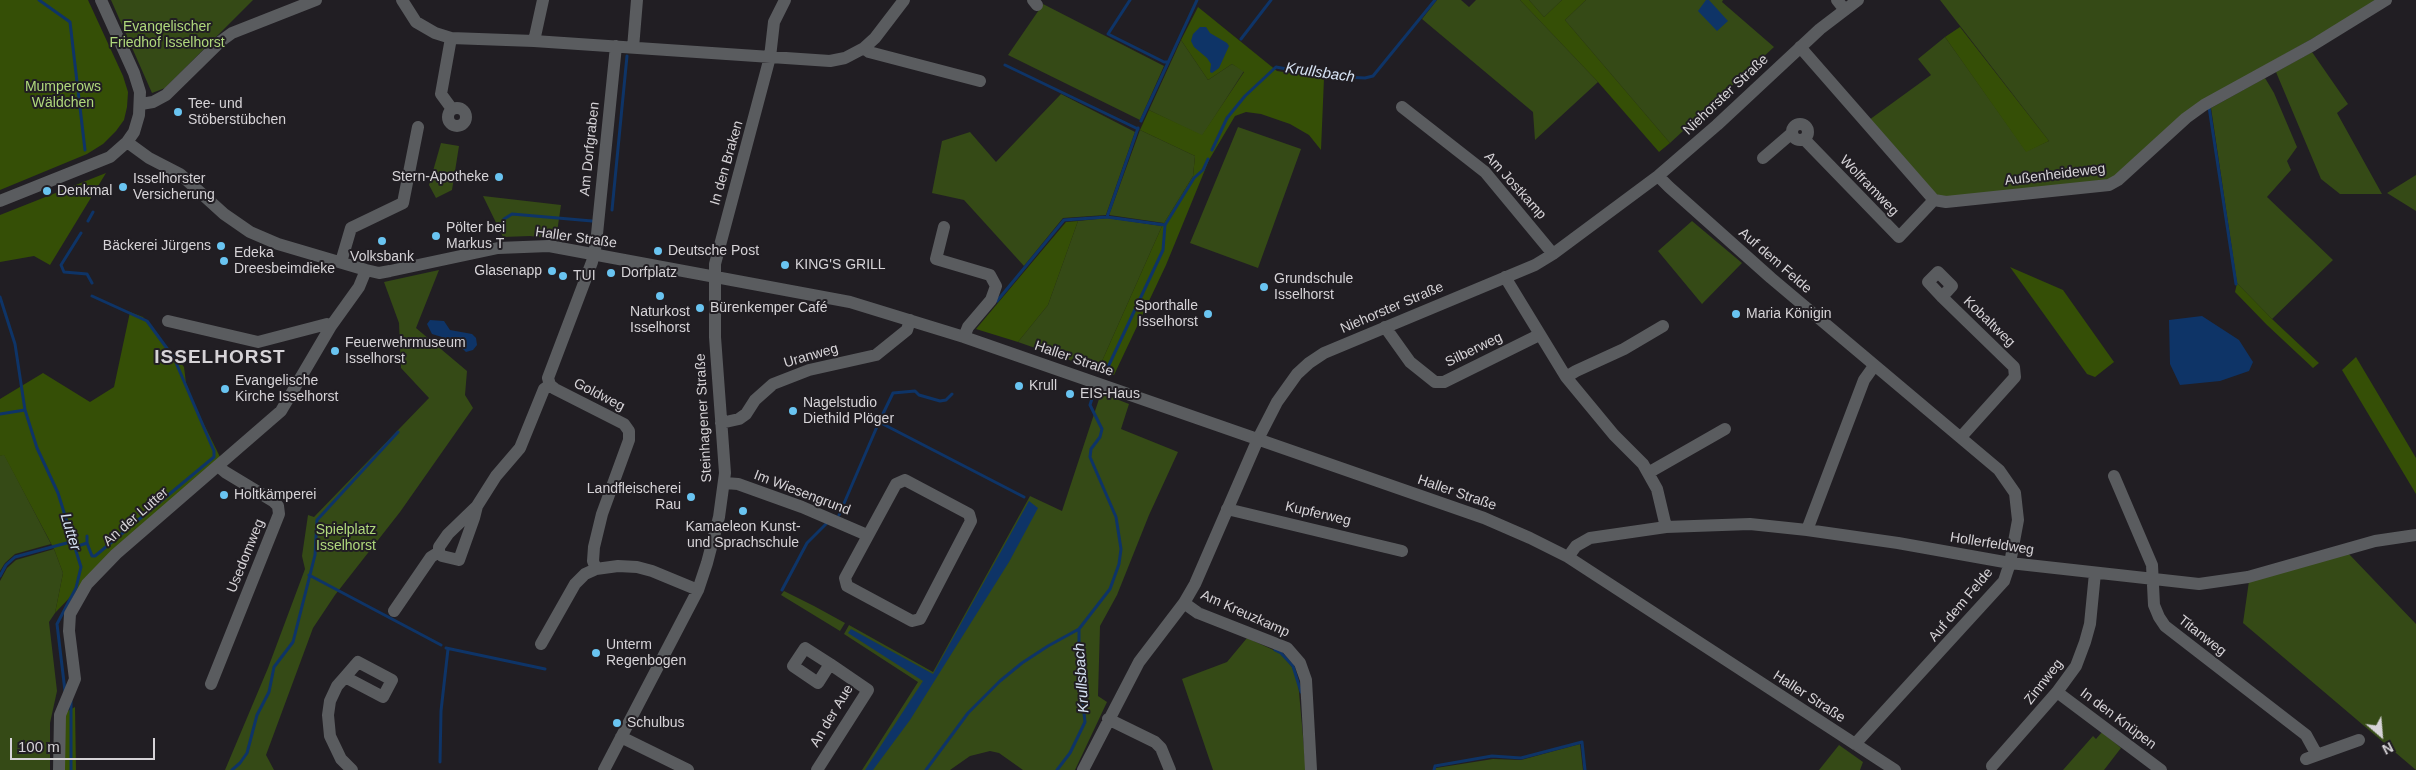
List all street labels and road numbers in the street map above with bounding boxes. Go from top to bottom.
street label: Niehorster Straße [1680,51,1772,139]
street label: Am Dorfgraben [577,101,603,197]
street label: In den Braken [707,119,747,207]
street label: Am Jostkamp [1480,149,1550,223]
street label: Wolframweg [1836,152,1902,220]
street label: Außenheideweg [2004,160,2106,190]
street label: Haller Straße [534,224,618,252]
street label: Auf dem Felde [1735,225,1815,297]
street label: Niehorster Straße [1338,279,1446,337]
street label: Kobaltweg [1960,293,2018,351]
street label: Silberweg [1443,329,1505,371]
street label: Haller Straße [1032,338,1116,380]
street label: Uranweg [782,340,840,372]
street label: Steinhagener Straße [692,353,716,483]
street label: Goldweg [571,375,627,415]
street label: Im Wiesengrund [751,467,853,519]
street label: Haller Straße [1415,472,1499,514]
street label: An der Lutter [100,484,172,550]
street label: Kupferweg [1284,498,1352,530]
street label: Usedomweg [224,517,268,595]
street label: Hollerfeldweg [1949,529,2035,559]
street label: Auf dem Felde [1925,565,1997,645]
street label: Am Kreuzkamp [1198,587,1292,641]
street label: Titanweg [2175,612,2229,660]
street label: Zinnweg [2021,656,2067,708]
street label: Haller Straße [1770,667,1848,727]
street label: An der Aue [807,682,857,750]
street label: In den Knüpen [2077,685,2159,753]

